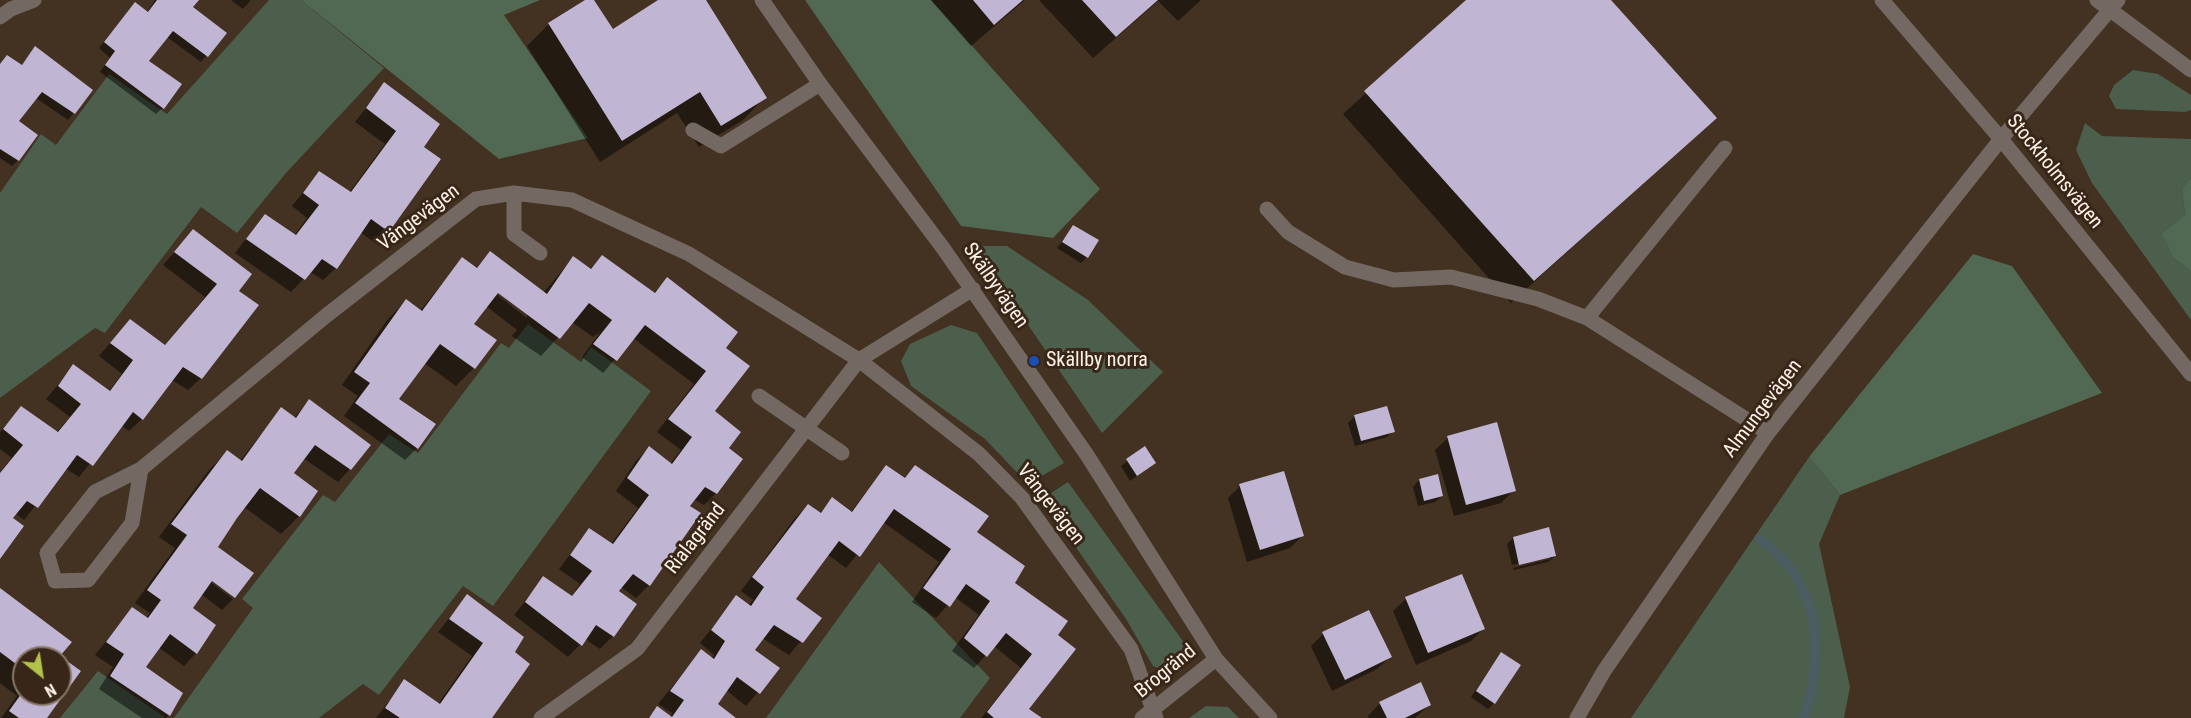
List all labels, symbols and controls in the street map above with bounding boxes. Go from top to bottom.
street label: Stockholmsvägen [2001,110,2107,234]
street label: Vängevägen [373,180,465,256]
street label: Skälbyvägen [957,239,1033,333]
place label: Skällby norra [1046,349,1148,373]
marker: Skällby norra [1027,354,1041,368]
street label: Almungevägen [1718,355,1808,463]
street label: Vängevägen [1011,460,1089,550]
street label: Rialagränd [661,499,731,579]
street label: Brogränd [1131,640,1201,704]
north arrow [12,646,72,706]
text: N [41,680,59,701]

